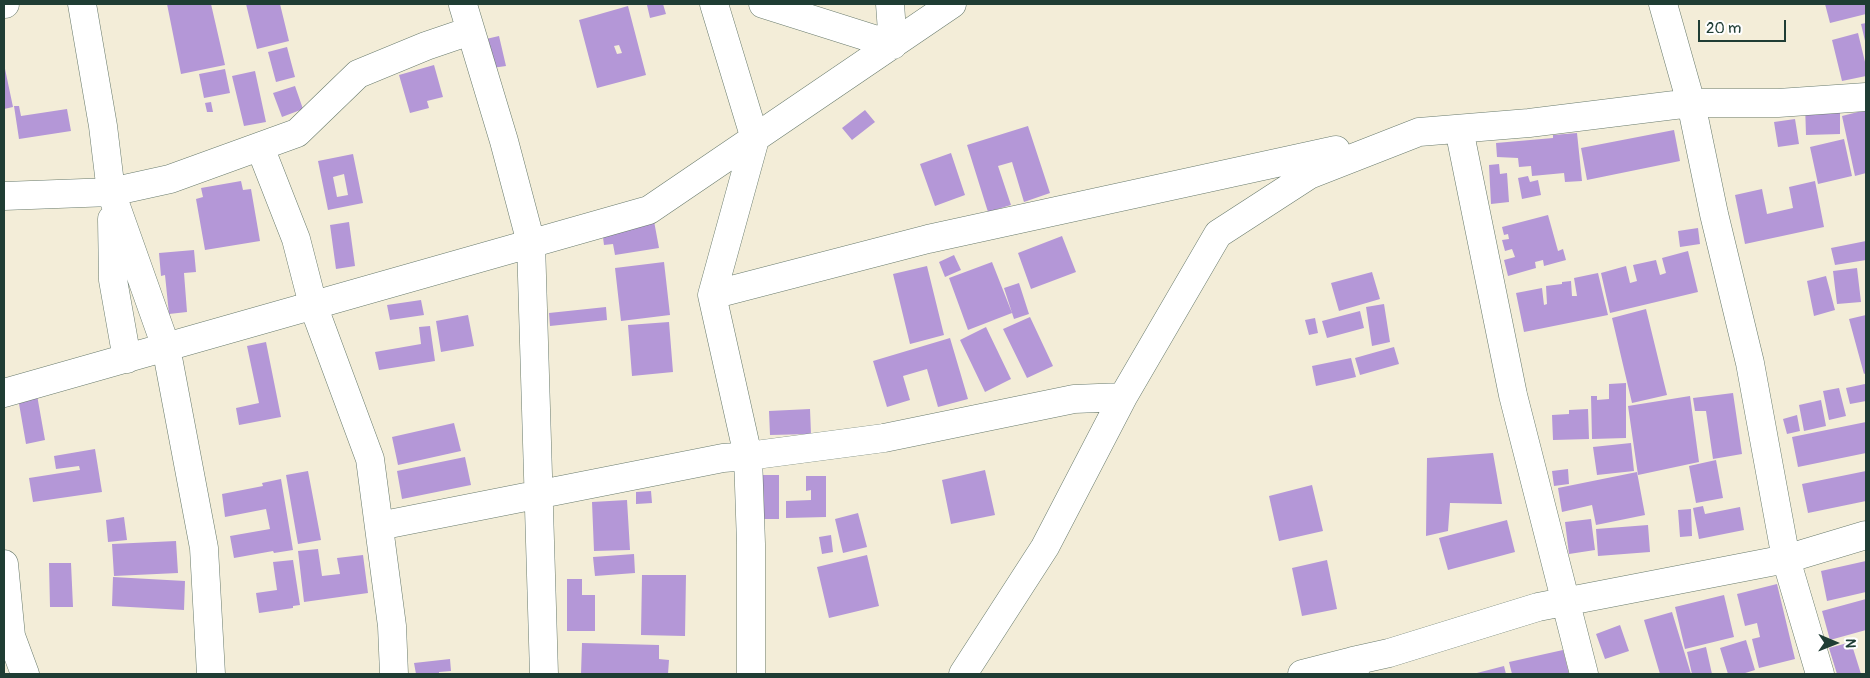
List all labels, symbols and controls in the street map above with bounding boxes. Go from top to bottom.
scale bar [1700,10,1788,42]
text: 20 m [1706,19,1741,38]
north arrow [1810,618,1860,668]
text: N [1842,638,1859,648]

